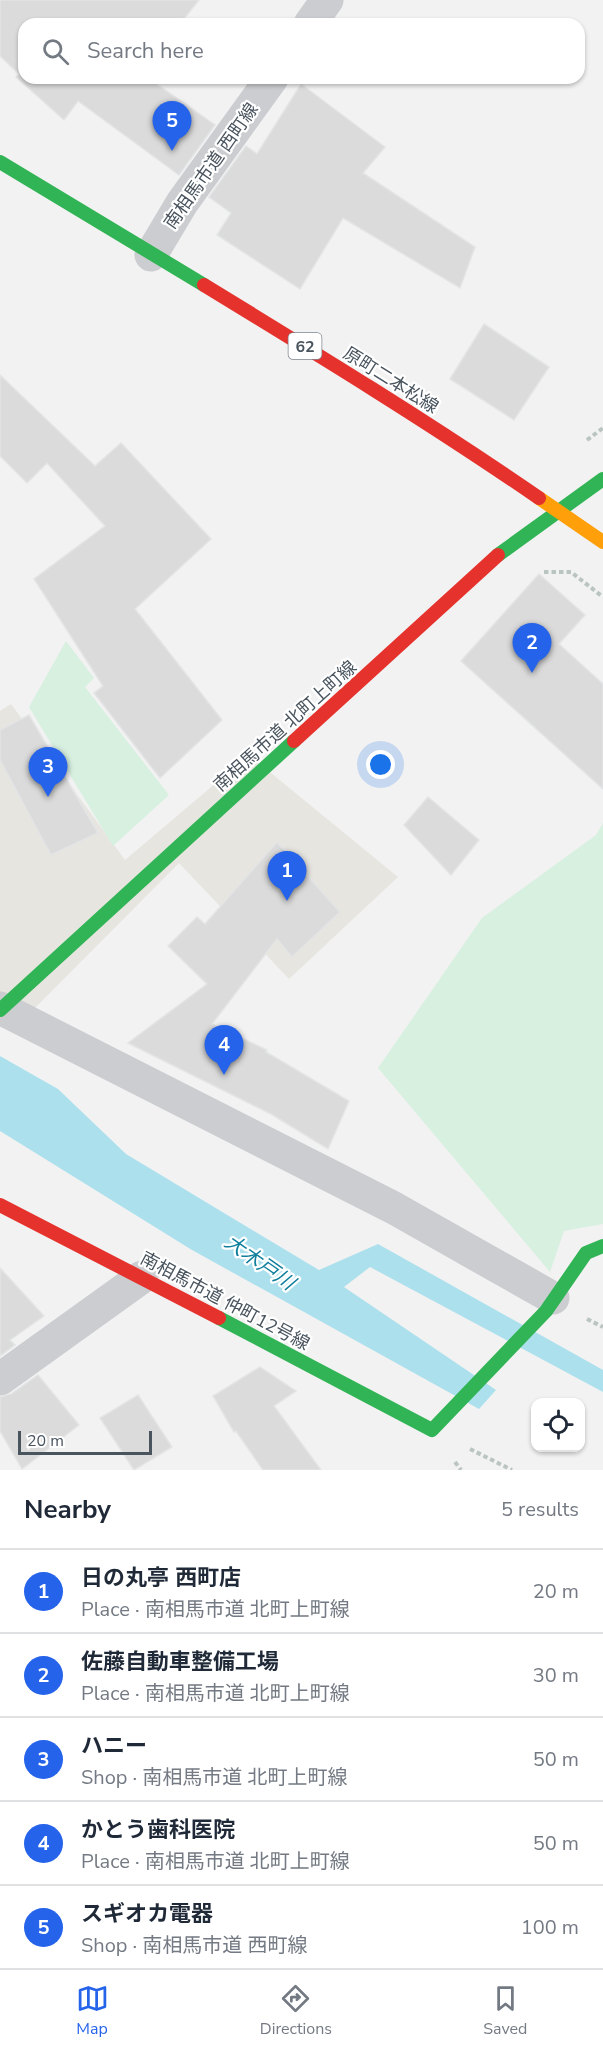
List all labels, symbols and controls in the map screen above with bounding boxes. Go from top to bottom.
search box [18,18,585,84]
icon: search [39,35,72,68]
text: Search here [87,36,204,66]
street label: 南相馬市道 西町線 [159,98,263,234]
pin: 5 [152,102,192,151]
road number: 62 [288,333,322,359]
street label: 原町二本松線 [339,341,443,419]
pin: 2 [512,624,552,673]
street label: 南相馬市道 北町上町線 [208,655,362,797]
pin: 3 [28,748,68,797]
your location [366,750,395,779]
pin: 1 [268,852,306,901]
pin: 4 [204,1026,244,1075]
water label: 大木戸川 [219,1228,302,1298]
street label: 南相馬市道 仲町12号線 [136,1246,314,1356]
map controls [531,1398,585,1452]
button: locate [531,1398,585,1452]
scale bar [18,1428,152,1456]
text: 20 m [27,1430,64,1452]
text: Nearby [24,1492,111,1527]
text: 5 results [501,1496,579,1523]
text: 日の丸亭 西町店 [81,1563,241,1593]
text: 1 [38,1578,50,1605]
text: 20 m [533,1578,579,1605]
text: Place · 南相馬市道 北町上町線 [81,1596,350,1623]
text: 佐藤自動車整備工場 [81,1647,279,1677]
text: 2 [38,1662,50,1689]
text: 30 m [533,1662,579,1689]
text: Place · 南相馬市道 北町上町線 [81,1680,350,1707]
text: ハニー [81,1731,147,1761]
text: 3 [38,1746,50,1773]
text: 50 m [533,1746,579,1773]
text: Shop · 南相馬市道 北町上町線 [81,1764,347,1791]
text: かとう歯科医院 [81,1815,235,1845]
text: 4 [38,1830,50,1857]
text: 50 m [533,1830,579,1857]
text: Place · 南相馬市道 北町上町線 [81,1848,350,1875]
text: スギオカ電器 [81,1899,213,1929]
text: 5 [38,1914,50,1941]
text: 100 m [521,1914,579,1941]
text: Shop · 南相馬市道 西町線 [81,1932,307,1959]
tab: Map [76,1982,109,2040]
tab: Directions [260,1982,332,2040]
tab: Saved [483,1982,527,2040]

